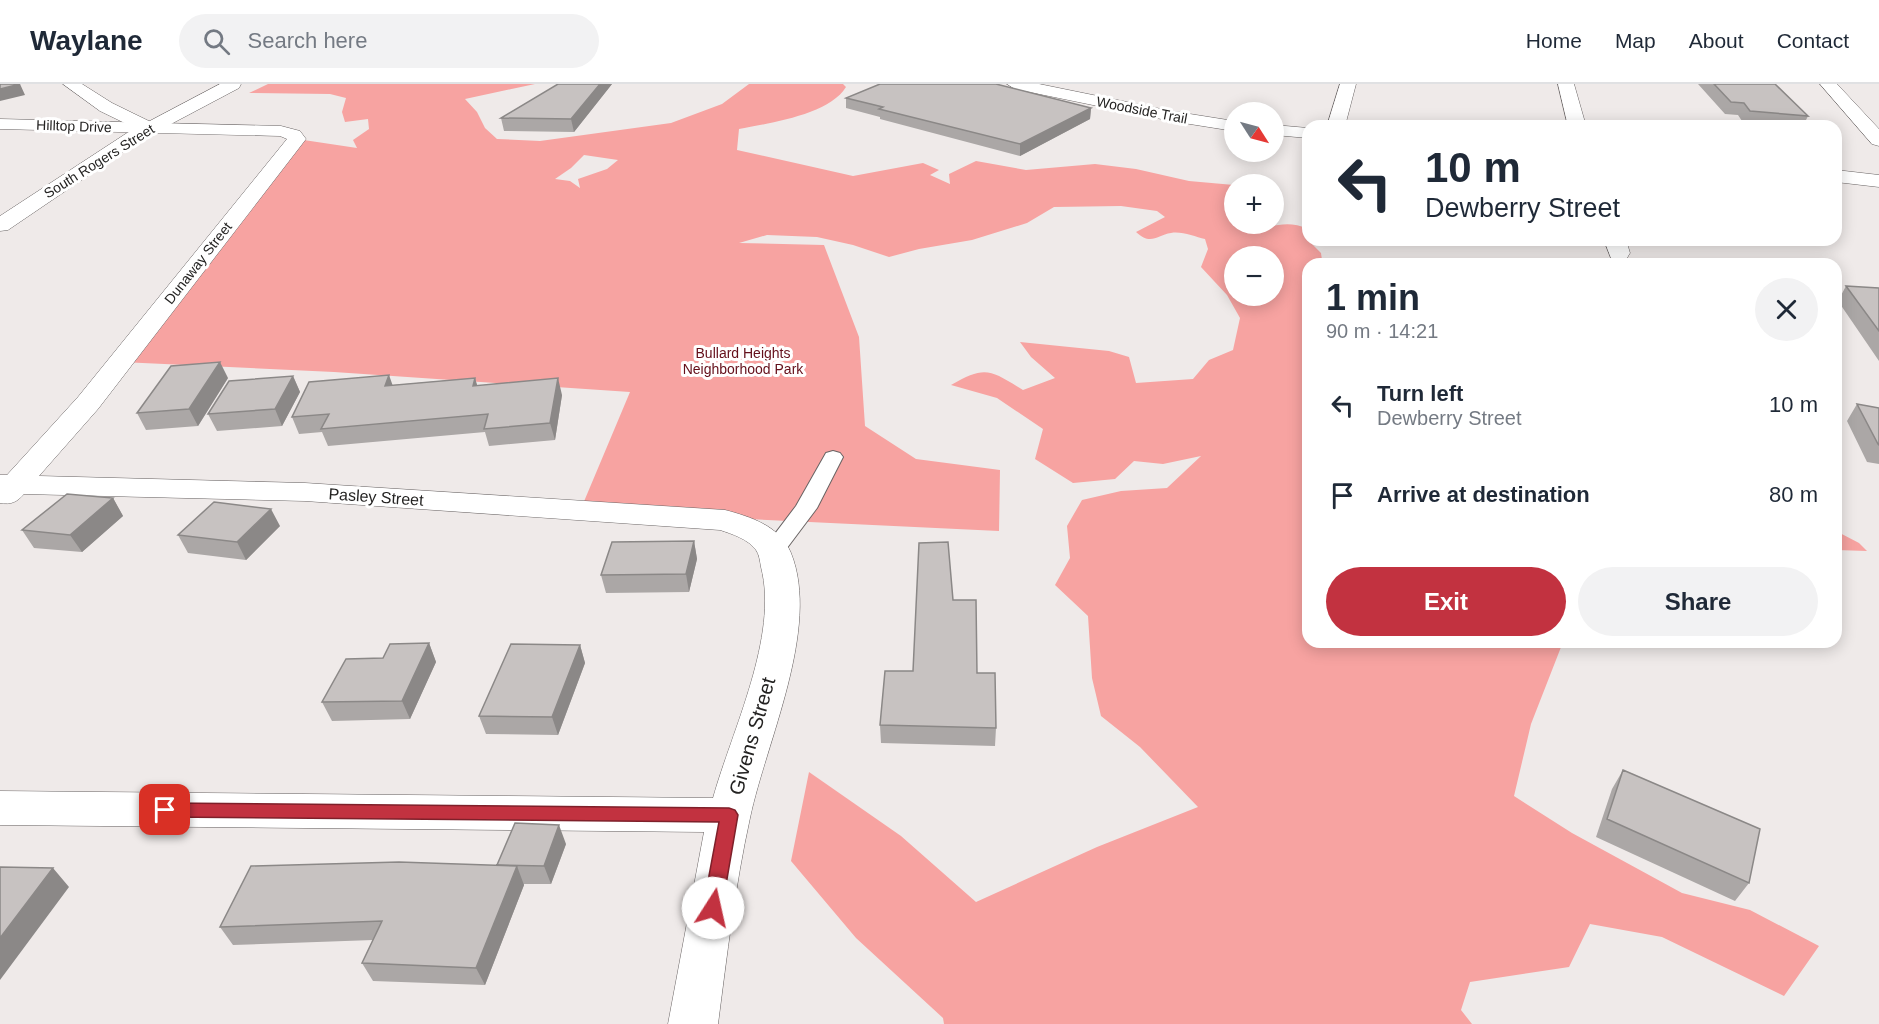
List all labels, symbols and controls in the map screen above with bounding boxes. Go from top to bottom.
search box [179,14,599,68]
text: Waylane [30,25,143,56]
icon: search [200,25,233,58]
text: Search here [248,28,367,53]
text: Home [1526,29,1582,52]
text: Map [1615,29,1656,52]
text: About [1689,29,1744,52]
text: Contact [1777,29,1849,52]
street label: Woodside Trail [1095,93,1189,127]
north arrow [1224,102,1284,162]
map controls [1224,102,1284,306]
street label: Hilltop Drive [36,117,112,135]
street label: South Rogers Street [41,121,157,201]
icon: left [1326,144,1404,222]
text: 10 m [1425,144,1521,191]
button: + [1224,174,1284,234]
text: Dewberry Street [1425,193,1620,223]
street label: Dunaway Street [161,219,235,307]
button: − [1224,246,1284,306]
text: 1 min [1326,277,1420,318]
button: close [1755,278,1818,341]
text: 90 m · 14:21 [1326,320,1438,342]
park label: Bullard Heights Neighborhood Park [683,345,804,377]
text: Turn left [1377,381,1463,406]
icon: left [1326,389,1359,422]
text: 10 m [1769,392,1818,417]
text: Dewberry Street [1377,407,1522,429]
icon: arrive [1326,479,1359,512]
text: Arrive at destination [1377,482,1590,507]
text: 80 m [1769,482,1818,507]
street label: Pasley Street [328,485,425,509]
button: Exit [1326,567,1566,636]
button: Share [1578,567,1818,636]
street label: Givens Street [725,674,779,797]
pin [139,784,190,835]
icon: arrive [148,793,181,826]
position arrow [681,876,745,940]

